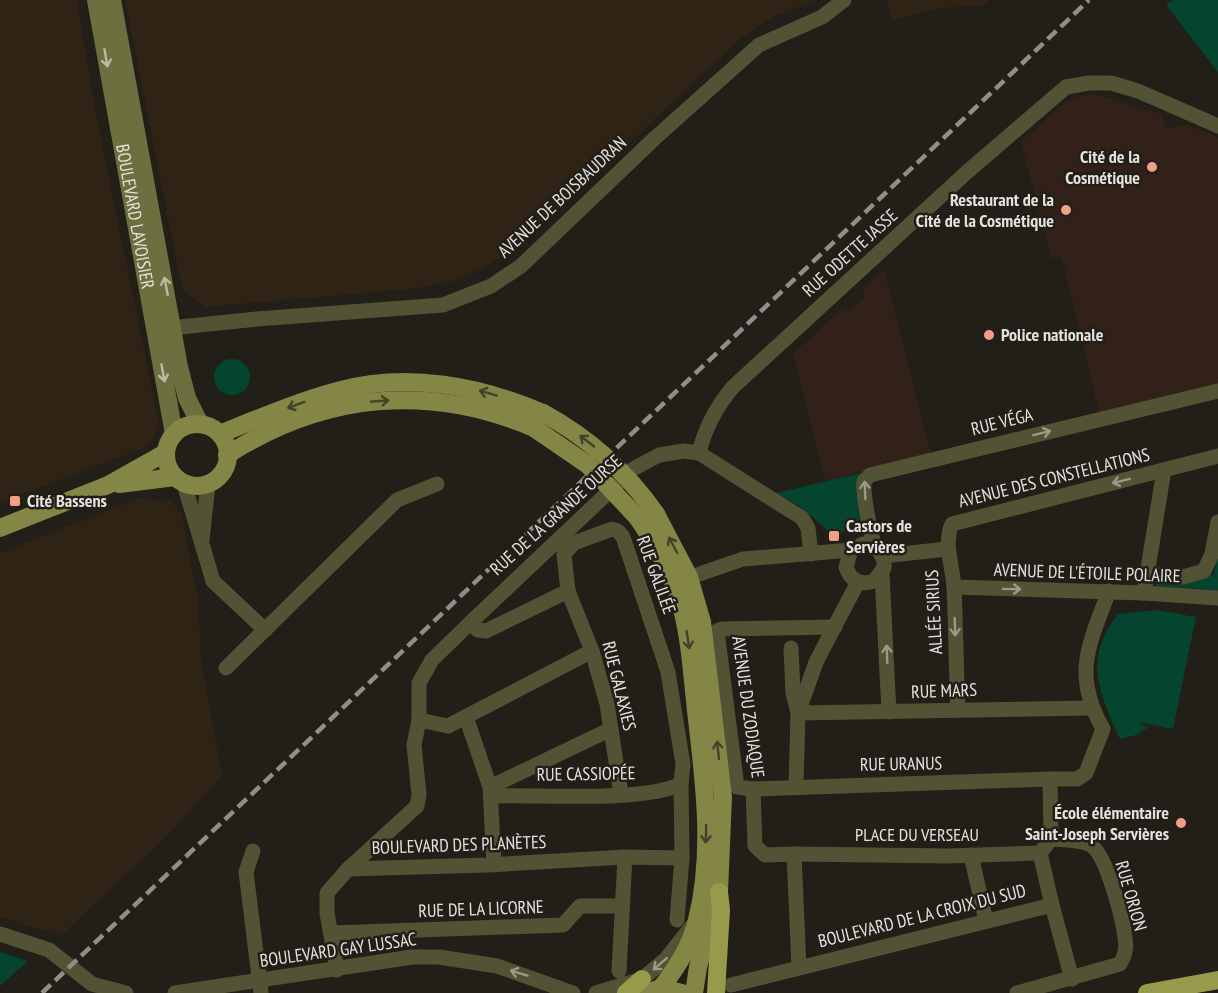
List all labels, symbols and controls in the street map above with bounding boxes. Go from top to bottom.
one-way arrow [101,47,112,67]
street label: AVENUE DE BOISBAUDRAN [492,131,631,262]
street label: BOULEVARD LAVOISIER [111,142,160,291]
place label: Cité de la Cosmétique [1065,145,1140,189]
marker: Cité de la Cosmétique [1145,160,1159,174]
place label: Restaurant de la Cité de la Cosmétique [916,188,1054,232]
marker: Restaurant de la Cité de la Cosmétique [1059,203,1073,217]
street label: RUE ODETTE JASSE [797,204,902,302]
one-way arrow [160,277,171,297]
place label: Police nationale [1001,323,1104,346]
marker: Police nationale [982,328,996,342]
one-way arrow [158,363,169,383]
one-way arrow [479,387,498,398]
one-way arrow [369,395,389,406]
one-way arrow [287,400,306,411]
street label: RUE VÉGA [969,403,1035,440]
one-way arrow [1032,426,1051,438]
one-way arrow [579,435,595,448]
street label: AVENUE DES CONSTELLATIONS [956,443,1152,512]
street label: RUE DE LA GRANDE OURSE [485,449,626,580]
one-way arrow [1111,475,1130,487]
one-way arrow [859,481,871,501]
place label: Cité Bassens [27,489,107,512]
marker: Cité Bassens [8,494,22,508]
place label: Castors de Servières [846,514,912,558]
marker: Castors de Servières [827,529,841,543]
street label: RUE GALILÉE [632,533,681,617]
one-way arrow [667,537,679,554]
street label: AVENUE DE L'ÉTOILE POLAIRE [993,558,1181,587]
street label: ALLÉE SIRIUS [920,569,947,655]
one-way arrow [1002,583,1022,595]
one-way arrow [949,617,961,637]
one-way arrow [682,630,693,649]
street label: AVENUE DU ZODIAQUE [727,635,770,779]
street label: RUE GALAXIES [597,639,642,733]
one-way arrow [881,644,892,664]
street label: RUE MARS [911,678,978,703]
one-way arrow [712,741,723,761]
street label: RUE URANUS [860,751,943,776]
street label: RUE CASSIOPÉE [536,761,636,786]
place label: École élémentaire Saint-Joseph Servières [1025,801,1169,845]
marker: École élémentaire Saint-Joseph Servières [1174,816,1188,830]
street label: PLACE DU VERSEAU [855,823,979,846]
one-way arrow [700,824,712,844]
street label: BOULEVARD DES PLANÈTES [371,830,547,859]
street label: RUE ORION [1111,858,1152,934]
street label: BOULEVARD DE LA CROIX DU SUD [816,879,1028,952]
street label: RUE DE LA LICORNE [418,895,544,922]
street label: BOULEVARD GAY LUSSAC [258,927,418,972]
one-way arrow [652,957,668,970]
one-way arrow [510,967,529,978]

